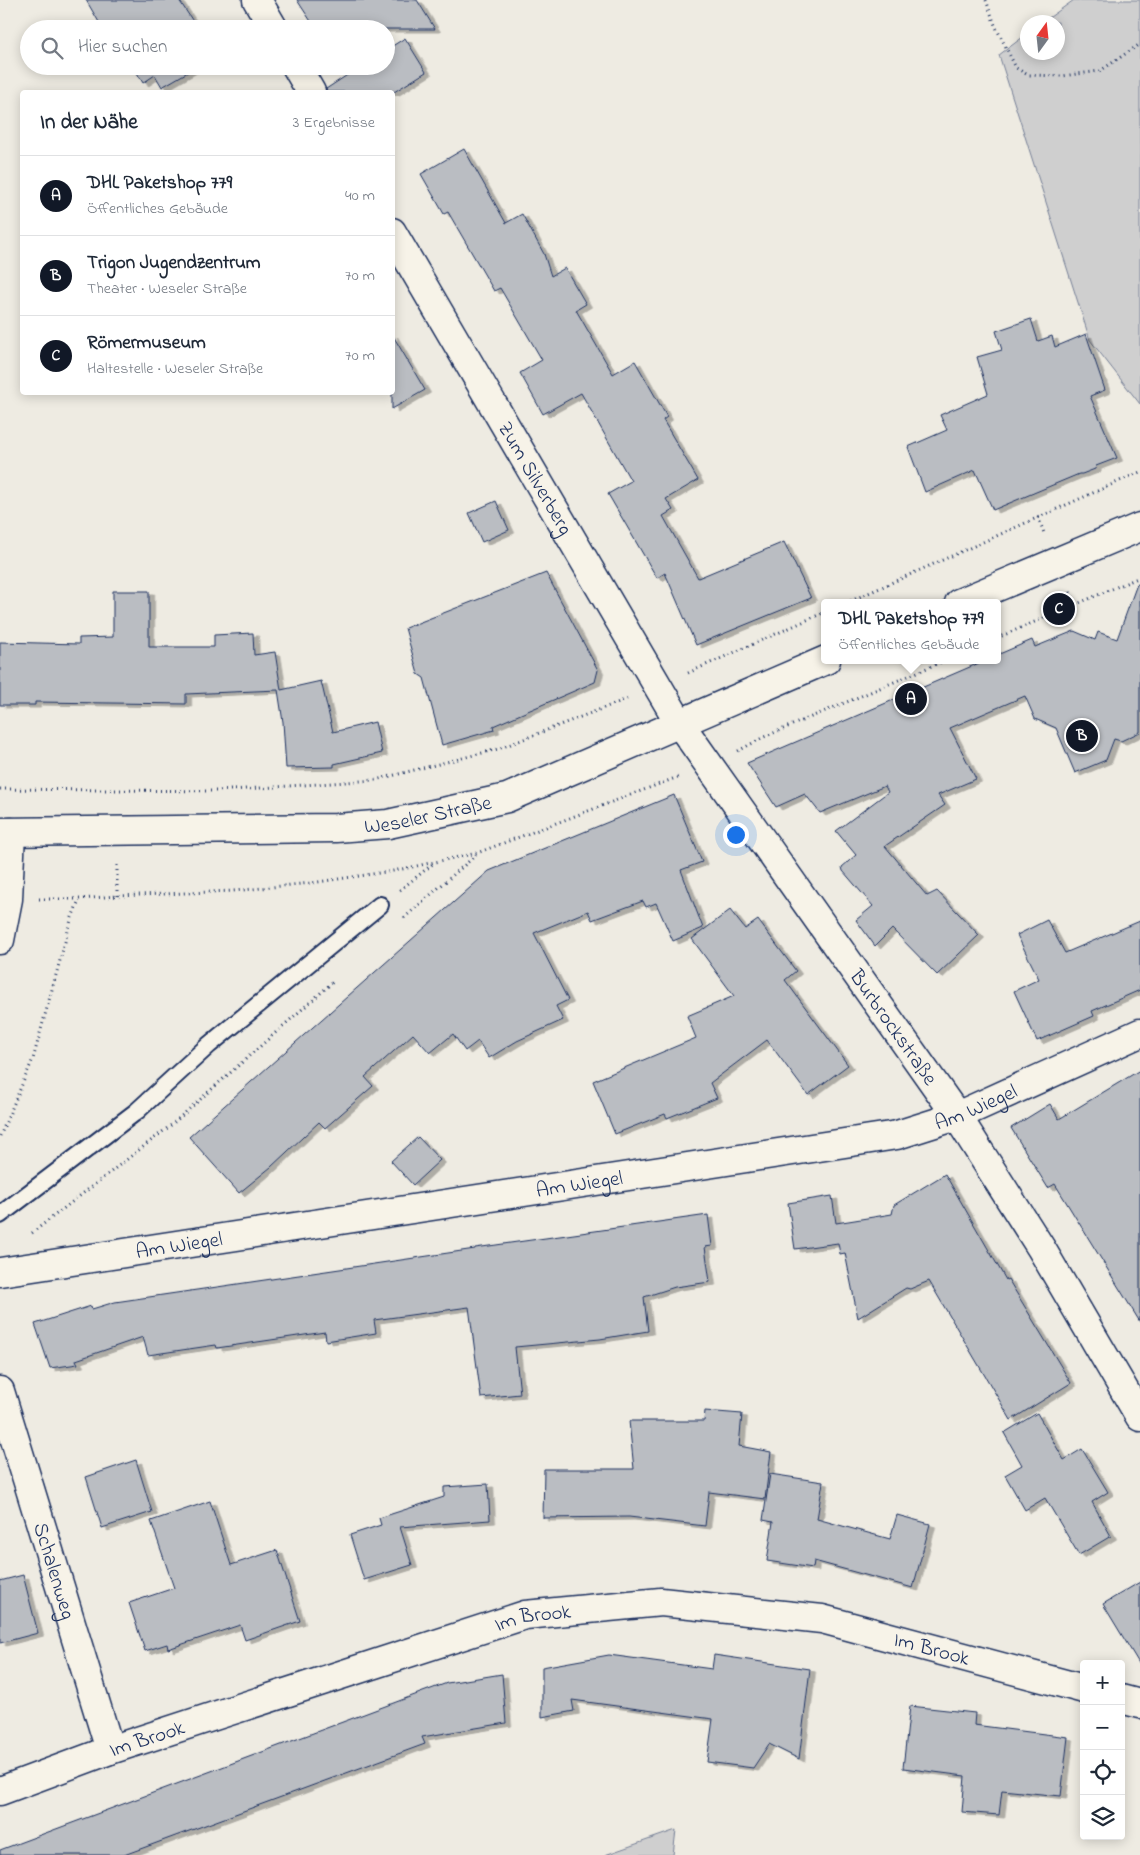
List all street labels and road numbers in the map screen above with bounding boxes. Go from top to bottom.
street label: Zum Silverberg [489,416,579,543]
street label: Weseler Straße [363,789,495,843]
street label: Burbrockstraße [840,963,944,1093]
street label: Am Wiegel [931,1078,1023,1139]
street label: Am Wiegel [534,1164,625,1207]
street label: Am Wiegel [134,1225,225,1268]
street label: Schalenweg [24,1519,82,1624]
street label: Im Brook [491,1598,573,1641]
street label: Im Brook [890,1626,973,1675]
street label: Im Brook [106,1713,190,1766]

